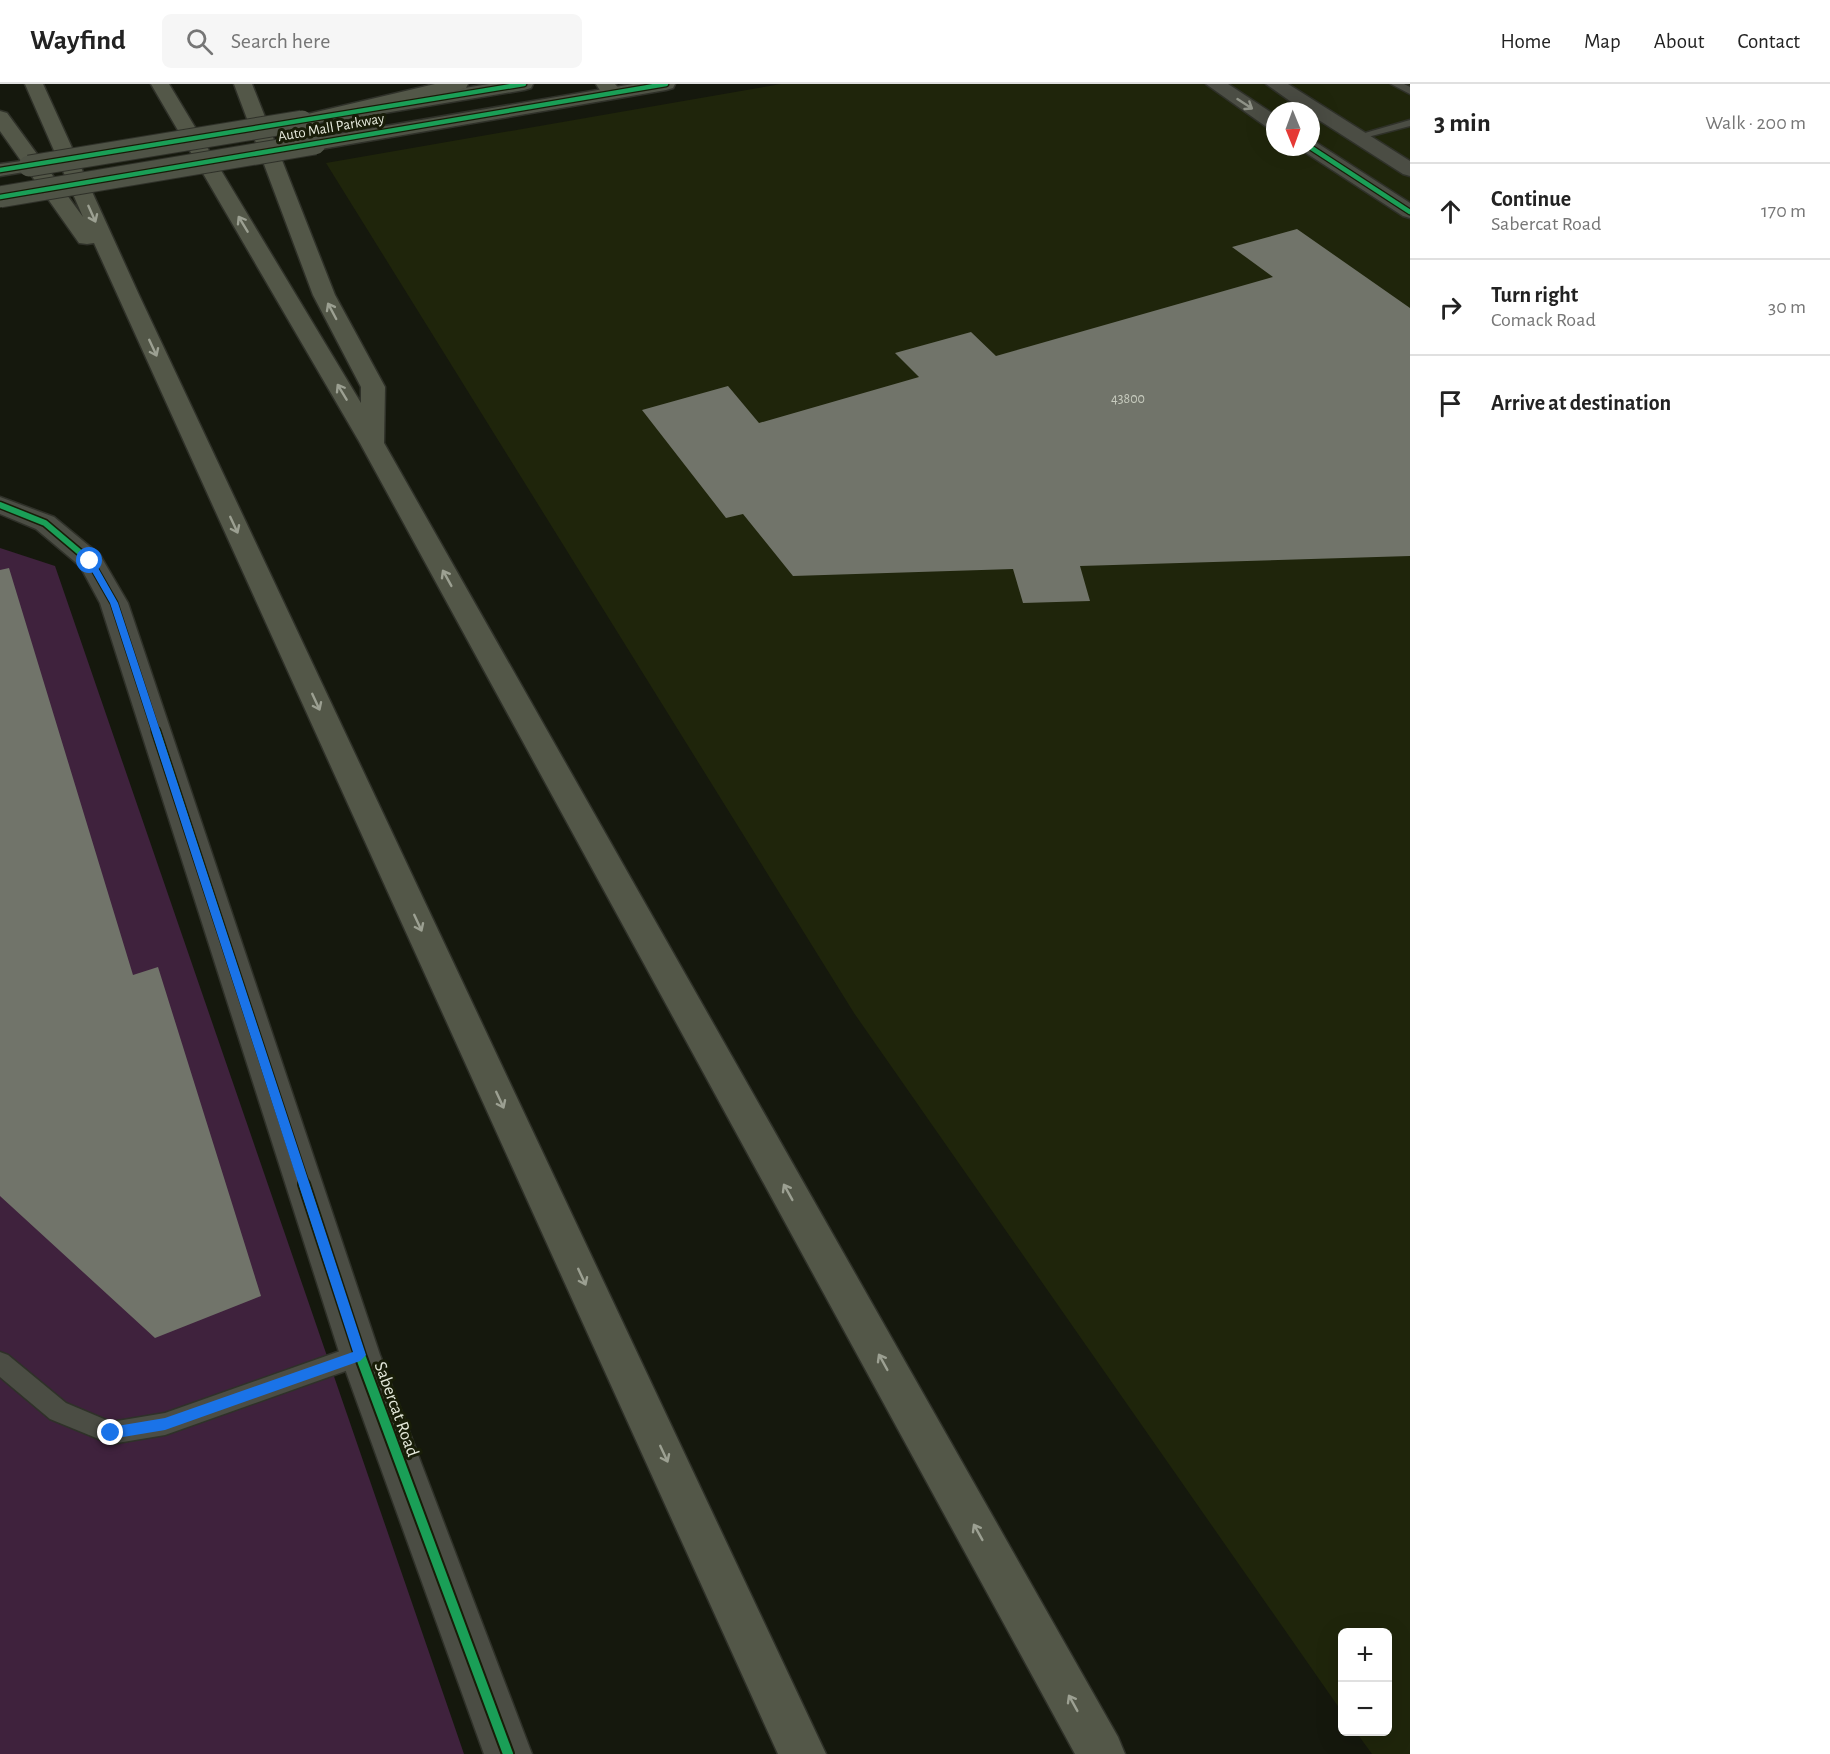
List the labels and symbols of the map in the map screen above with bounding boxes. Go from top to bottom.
one-way arrow [1236,98,1253,110]
north arrow [1266,102,1320,156]
street label: Auto Mall Parkway [277,111,386,144]
one-way arrow [86,205,98,223]
one-way arrow [237,216,249,233]
one-way arrow [326,302,337,320]
one-way arrow [147,339,159,357]
one-way arrow [336,384,348,401]
house number: 43800 [1111,392,1145,406]
one-way arrow [229,516,241,534]
route start [76,547,102,573]
one-way arrow [441,570,453,587]
one-way arrow [311,693,323,711]
one-way arrow [413,914,425,932]
one-way arrow [495,1091,506,1109]
one-way arrow [782,1183,793,1201]
one-way arrow [576,1268,588,1286]
one-way arrow [877,1354,889,1371]
street label: Sabercat Road [371,1360,422,1459]
route end [97,1419,123,1445]
one-way arrow [658,1445,670,1463]
one-way arrow [972,1524,983,1542]
one-way arrow [1066,1695,1078,1712]

